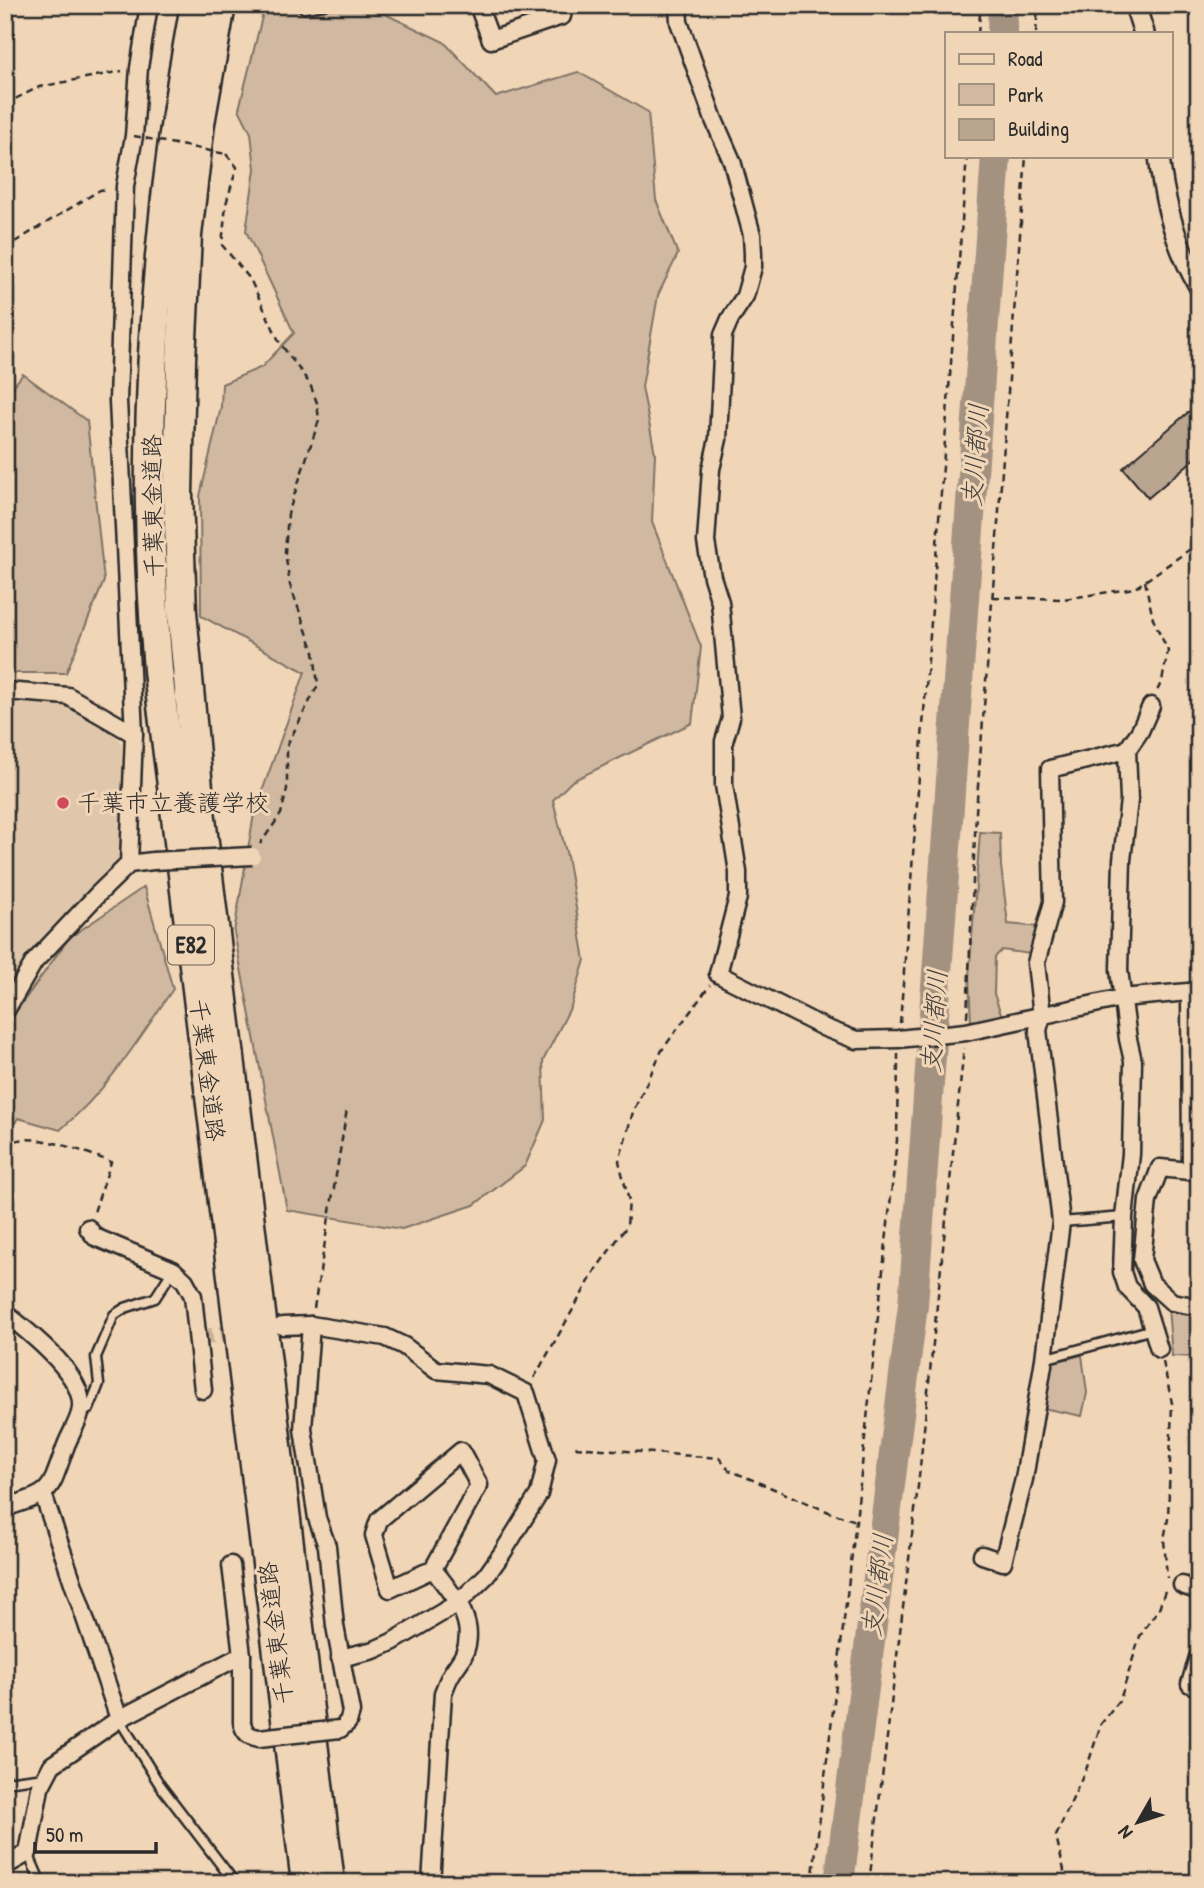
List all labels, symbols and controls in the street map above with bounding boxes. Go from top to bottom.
legend [945,32,1172,158]
text: Road [1008,44,1042,73]
text: Park [1008,80,1043,109]
text: Building [1008,114,1069,143]
water label: 支川都川 [953,402,996,508]
street label: 千葉東金道路 [135,434,169,578]
place label: 千葉市立養護学校 [77,786,269,818]
marker: 千葉市立養護学校 [55,795,71,811]
road number: E82 [168,926,214,964]
water label: 支川都川 [912,968,955,1074]
street label: 千葉東金道路 [183,996,233,1143]
water label: 支川都川 [853,1531,900,1639]
street label: 千葉東金道路 [250,1560,300,1707]
north arrow [1102,1786,1172,1856]
scale bar [35,1811,156,1855]
text: 50 m [46,1820,83,1849]
text: N [1112,1821,1138,1845]

